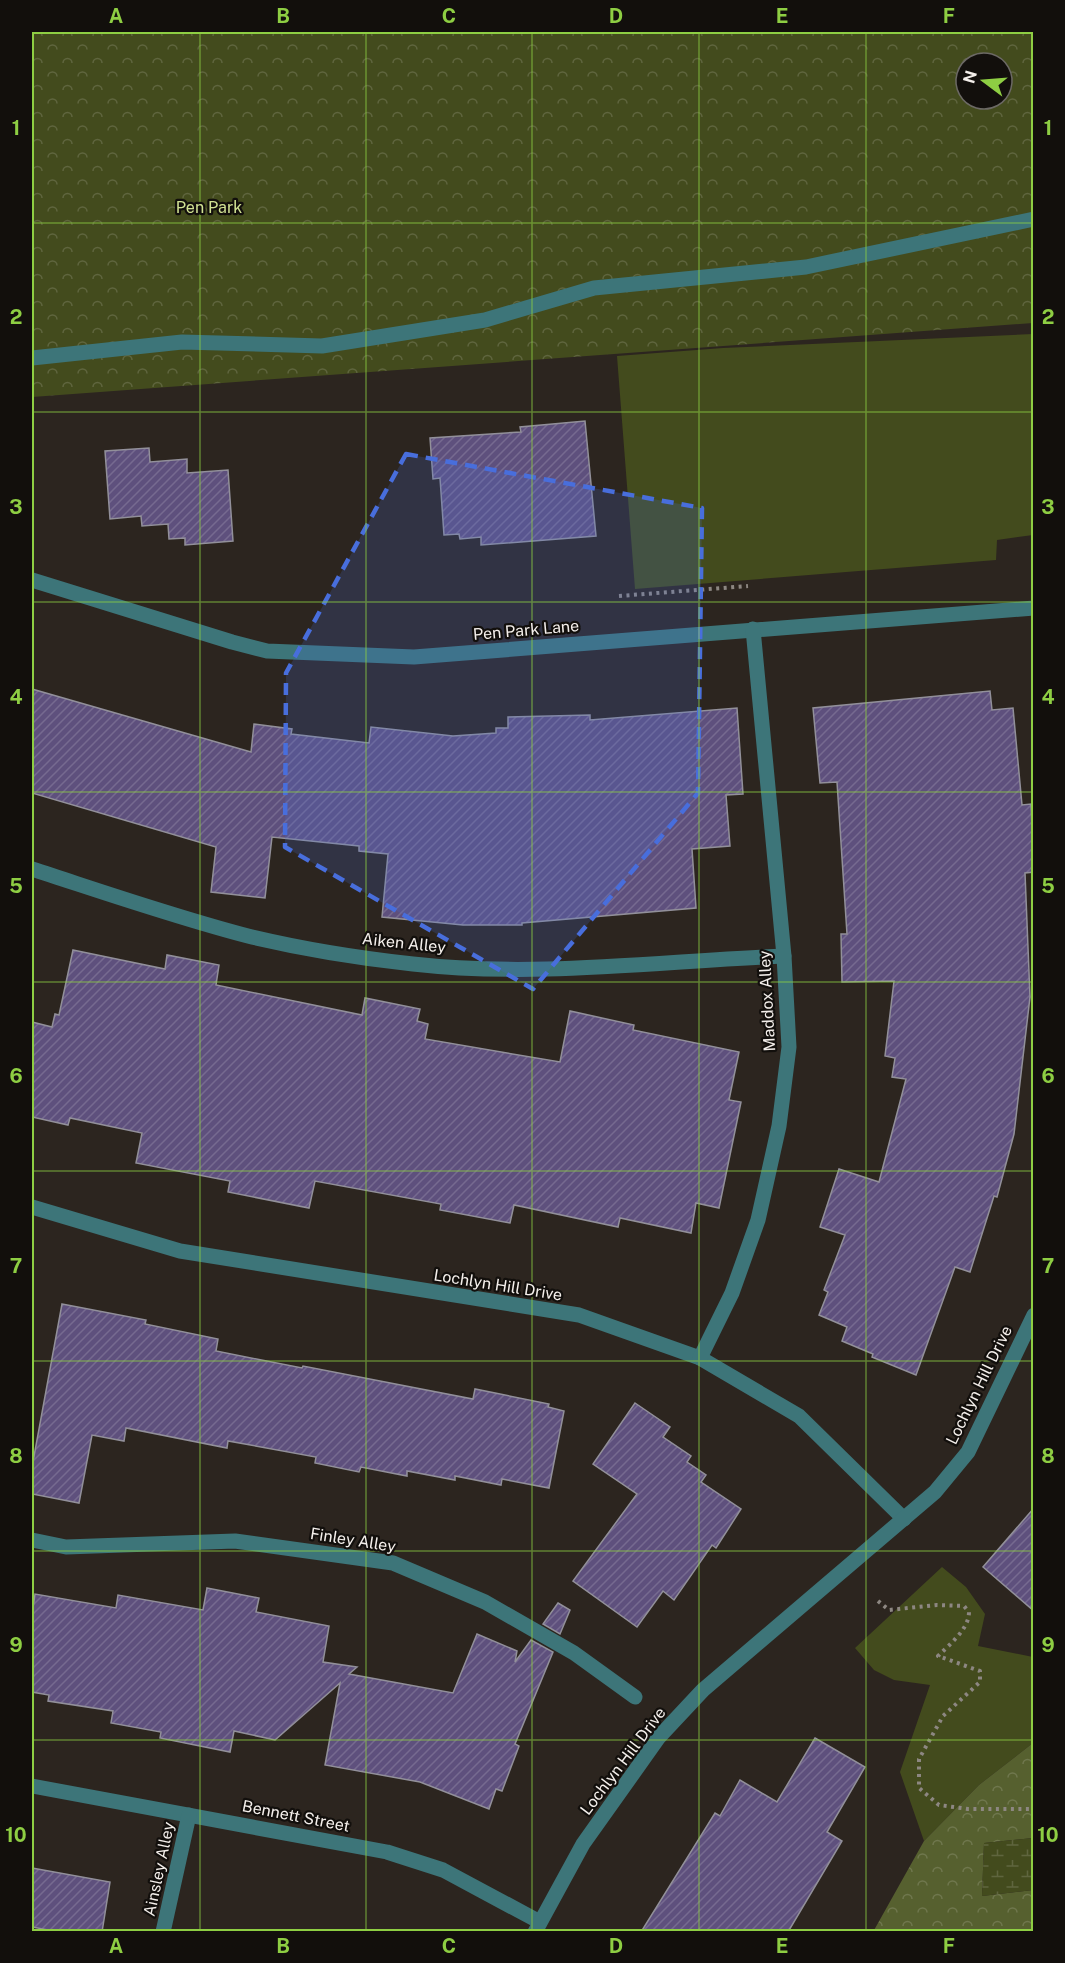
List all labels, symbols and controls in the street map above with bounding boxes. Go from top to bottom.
text: A [109,4,123,28]
text: B [276,4,290,28]
text: C [442,4,456,28]
text: D [609,4,623,28]
text: E [776,4,788,28]
text: F [943,4,955,28]
north arrow [954,51,1014,111]
text: N [959,68,981,86]
text: 1 [12,116,20,140]
text: 1 [1044,116,1052,140]
park label: Pen Park [176,198,242,217]
text: 2 [10,305,22,329]
text: 2 [1042,305,1054,329]
text: 3 [9,495,23,519]
text: 3 [1041,495,1055,519]
street label: Pen Park Lane [472,616,580,644]
text: 4 [9,685,23,709]
text: 4 [1041,685,1055,709]
text: 5 [9,874,23,898]
text: 5 [1041,874,1055,898]
street label: Aiken Alley [361,929,447,957]
street label: Maddox Alley [755,949,779,1052]
text: 6 [9,1064,23,1088]
text: 6 [1041,1064,1055,1088]
text: 7 [10,1254,22,1278]
text: 7 [1042,1254,1054,1278]
street label: Lochlyn Hill Drive [432,1265,564,1305]
street label: Lochlyn Hill Drive [942,1322,1016,1448]
text: 8 [9,1444,23,1468]
text: 8 [1041,1444,1055,1468]
street label: Finley Alley [309,1524,398,1556]
text: 9 [9,1633,23,1657]
text: 9 [1041,1633,1055,1657]
street label: Lochlyn Hill Drive [576,1703,670,1819]
street label: Bennett Street [241,1796,351,1836]
street label: Ainsley Alley [140,1819,178,1918]
text: 10 [5,1823,27,1847]
text: 10 [1037,1823,1059,1847]
text: A [109,1934,123,1958]
text: B [276,1934,290,1958]
text: C [442,1934,456,1958]
text: D [609,1934,623,1958]
text: E [776,1934,788,1958]
text: F [943,1934,955,1958]

